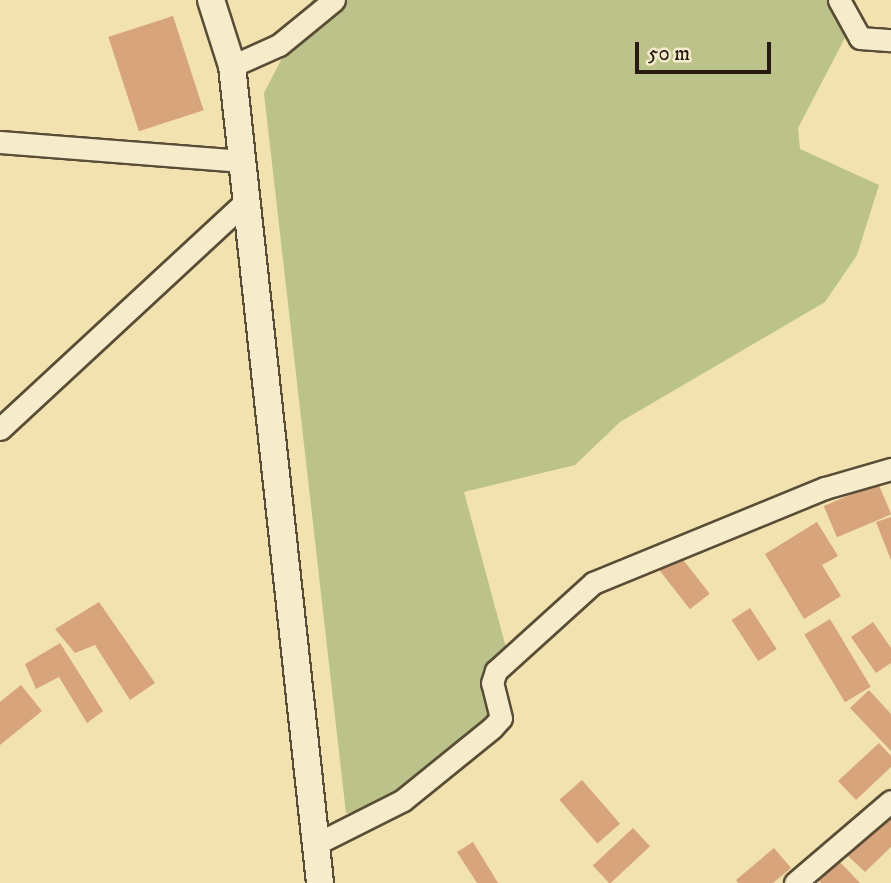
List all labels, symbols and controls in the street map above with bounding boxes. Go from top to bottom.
scale bar [639,28,776,72]
text: 50 m [648,41,690,67]

